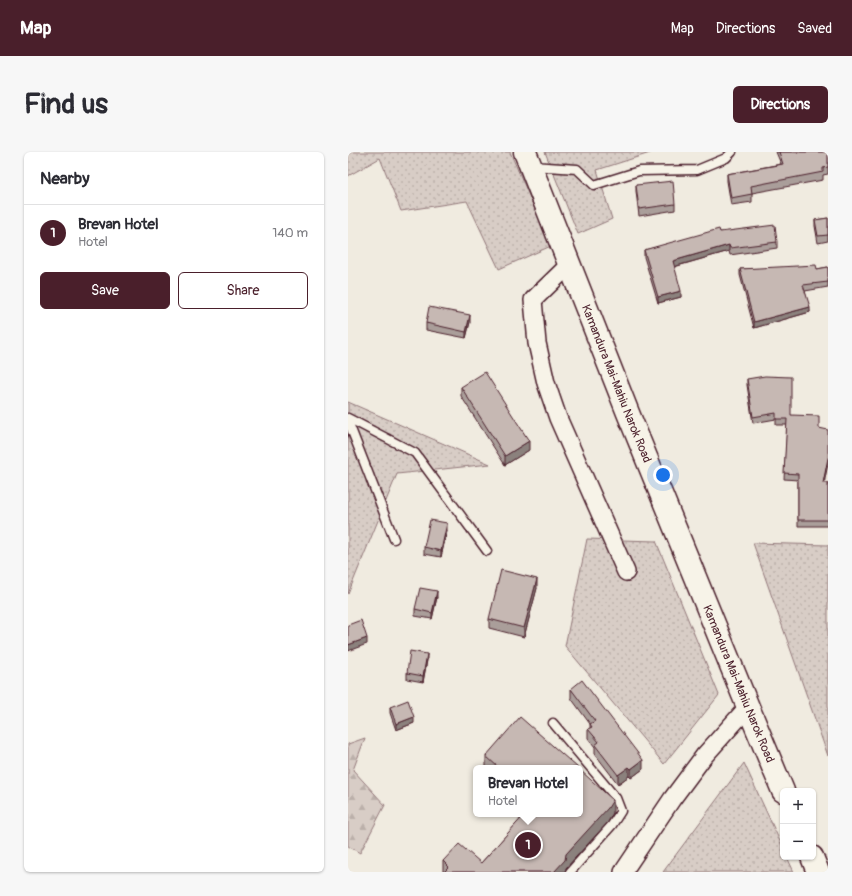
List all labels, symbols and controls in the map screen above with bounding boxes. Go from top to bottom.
text: Map [20,16,51,40]
text: Map [671,20,694,37]
text: Directions [716,20,775,37]
text: Saved [797,20,832,37]
button: Directions [733,86,828,123]
text: Find us [24,87,108,122]
text: Nearby [40,168,89,189]
text: Brevan Hotel [78,215,159,234]
text: 1 [50,225,56,241]
text: 140 m [272,225,308,241]
text: Hotel [78,234,108,250]
button: Save [40,272,170,309]
button: Share [178,272,308,309]
street label: Kamandura Mai-Mahiu Narok Road [578,302,655,465]
your location [653,465,673,485]
street label: Kamandura Mai-Mahiu Narok Road [699,603,777,765]
popup [473,765,583,817]
text: Brevan Hotel [488,774,568,793]
map controls [780,788,816,860]
button: + [780,788,816,824]
text: Hotel [488,793,518,809]
button: − [780,824,816,860]
pin: 1 [515,830,541,860]

